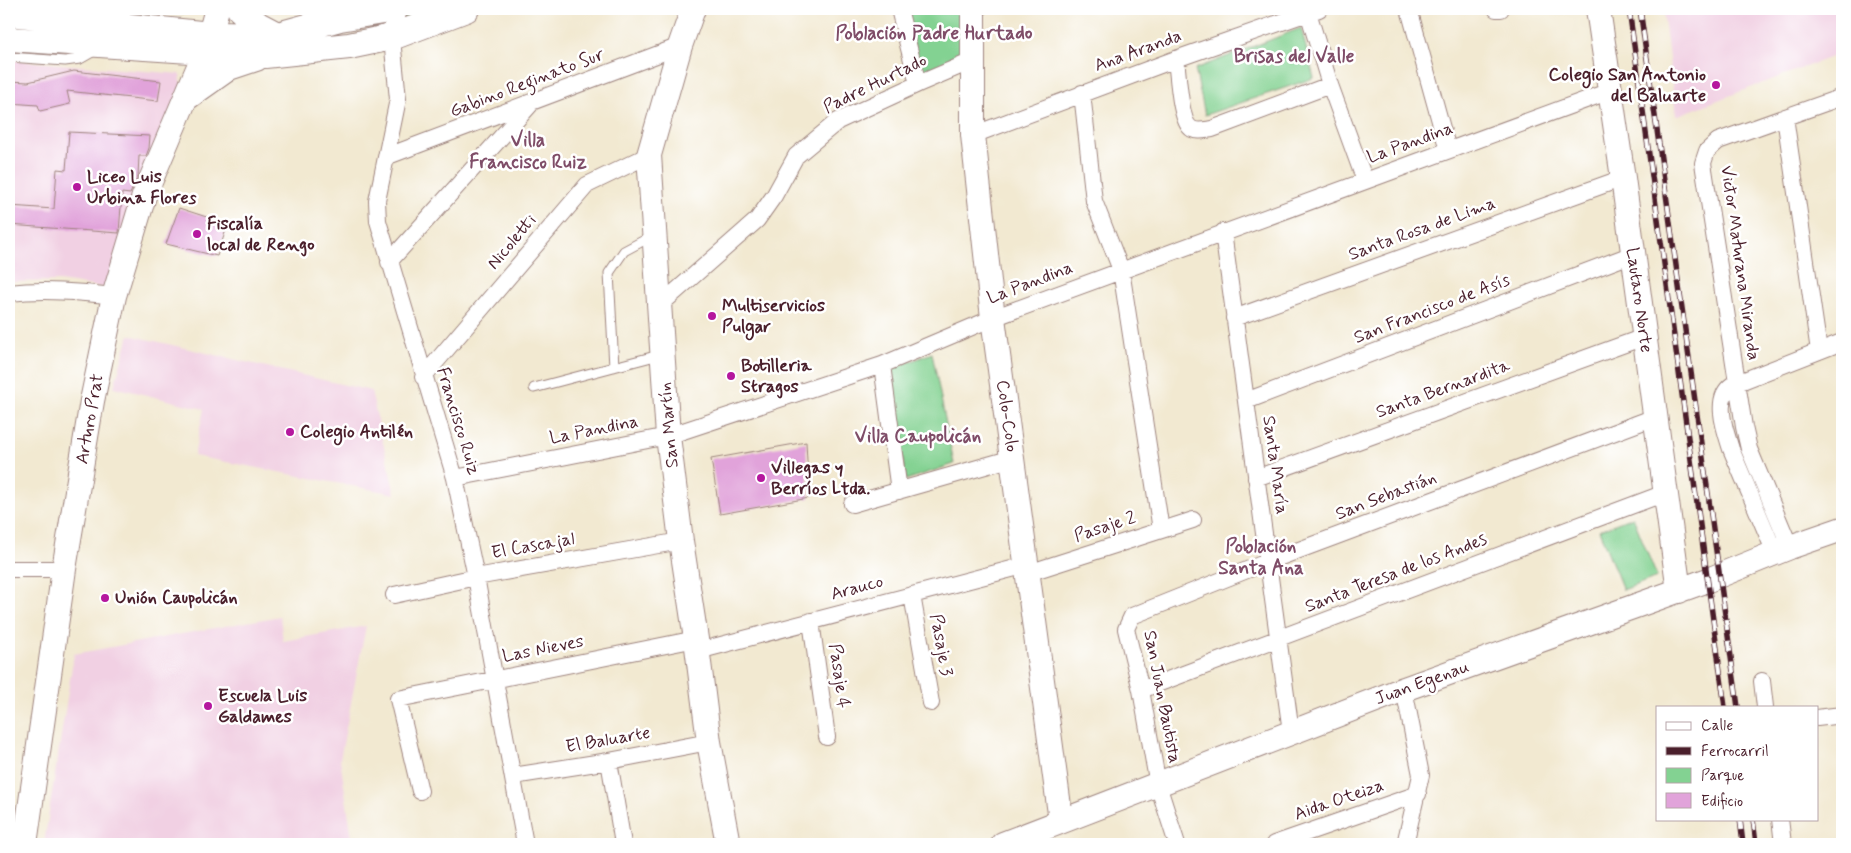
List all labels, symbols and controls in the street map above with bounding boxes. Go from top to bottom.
district label: Población Padre Hurtado [836,21,1033,46]
street label: Ana Aranda [1091,24,1185,78]
street label: Gabino Reginato Sur [447,42,609,125]
district label: Brisas del Valle [1234,44,1354,69]
street label: Padre Hurtado [819,49,931,119]
place label: Colegio San Antonio del Baluarte [1549,63,1706,108]
marker: Colegio San Antonio del Baluarte [1710,79,1722,91]
street label: La Pandina [1364,116,1456,170]
district label: Villa Francisco Ruiz [469,128,588,175]
street label: Victor Maturana Miranda [1714,164,1766,362]
place label: Liceo Luis Urbina Flores [87,165,197,210]
marker: Liceo Luis Urbina Flores [71,181,83,193]
street label: Santa Rosa de Lima [1345,191,1499,267]
street label: Nicoletti [482,209,542,275]
place label: Fiscalía local de Rengo [207,212,315,257]
marker: Fiscalía local de Rengo [191,228,203,240]
street label: Lautaro Norte [1620,246,1658,354]
street label: La Pandina [984,256,1076,310]
street label: San Francisco de Asís [1350,268,1514,350]
place label: Multiservicios Pulgar [722,294,825,341]
marker: Multiservicios Pulgar [706,310,718,322]
place label: Botilleria Stragos [741,354,813,399]
street label: Santa Bernardita [1373,354,1513,424]
street label: Francisco Ruiz [430,364,486,478]
marker: Botilleria Stragos [725,370,737,382]
street label: Arturo Prat [70,372,110,466]
street label: Colo-Colo [990,378,1024,454]
street label: San Martín [653,381,685,469]
street label: La Pandina [547,410,641,450]
street label: Santa María [1256,414,1294,516]
place label: Colegio Antilén [300,420,413,446]
district label: Villa Caupolicán [855,424,982,449]
marker: Colegio Antilén [284,426,296,438]
place label: Villegas y Berríos Ltda. [771,456,870,501]
street label: San Sebastián [1332,466,1440,526]
marker: Villegas y Berríos Ltda. [755,472,767,484]
street label: Pasaje 2 [1071,506,1139,548]
street label: El Cascajal [490,527,576,565]
street label: Santa Teresa de los Andes [1302,527,1490,619]
district label: Población Santa Ana [1218,534,1304,581]
street label: Arauco [828,569,886,607]
place label: Unión Caupolicán [115,586,238,610]
marker: Unión Caupolicán [99,592,111,604]
street label: Pasaje 3 [924,612,958,678]
street label: Las Nieves [500,629,586,669]
street label: San Juan Bautista [1137,629,1187,765]
street label: Pasaje 4 [823,642,855,710]
street label: Juan Egenau [1372,655,1473,712]
place label: Escuela Luis Galdames [218,684,307,729]
marker: Escuela Luis Galdames [202,700,214,712]
legend [1656,706,1818,820]
text: Calle [1701,716,1733,736]
street label: El Baluarte [564,721,652,759]
text: Ferrocarril [1701,742,1769,762]
text: Parque [1701,766,1744,786]
street label: Aida Oteiza [1291,773,1387,827]
text: Edificio [1701,792,1743,812]

